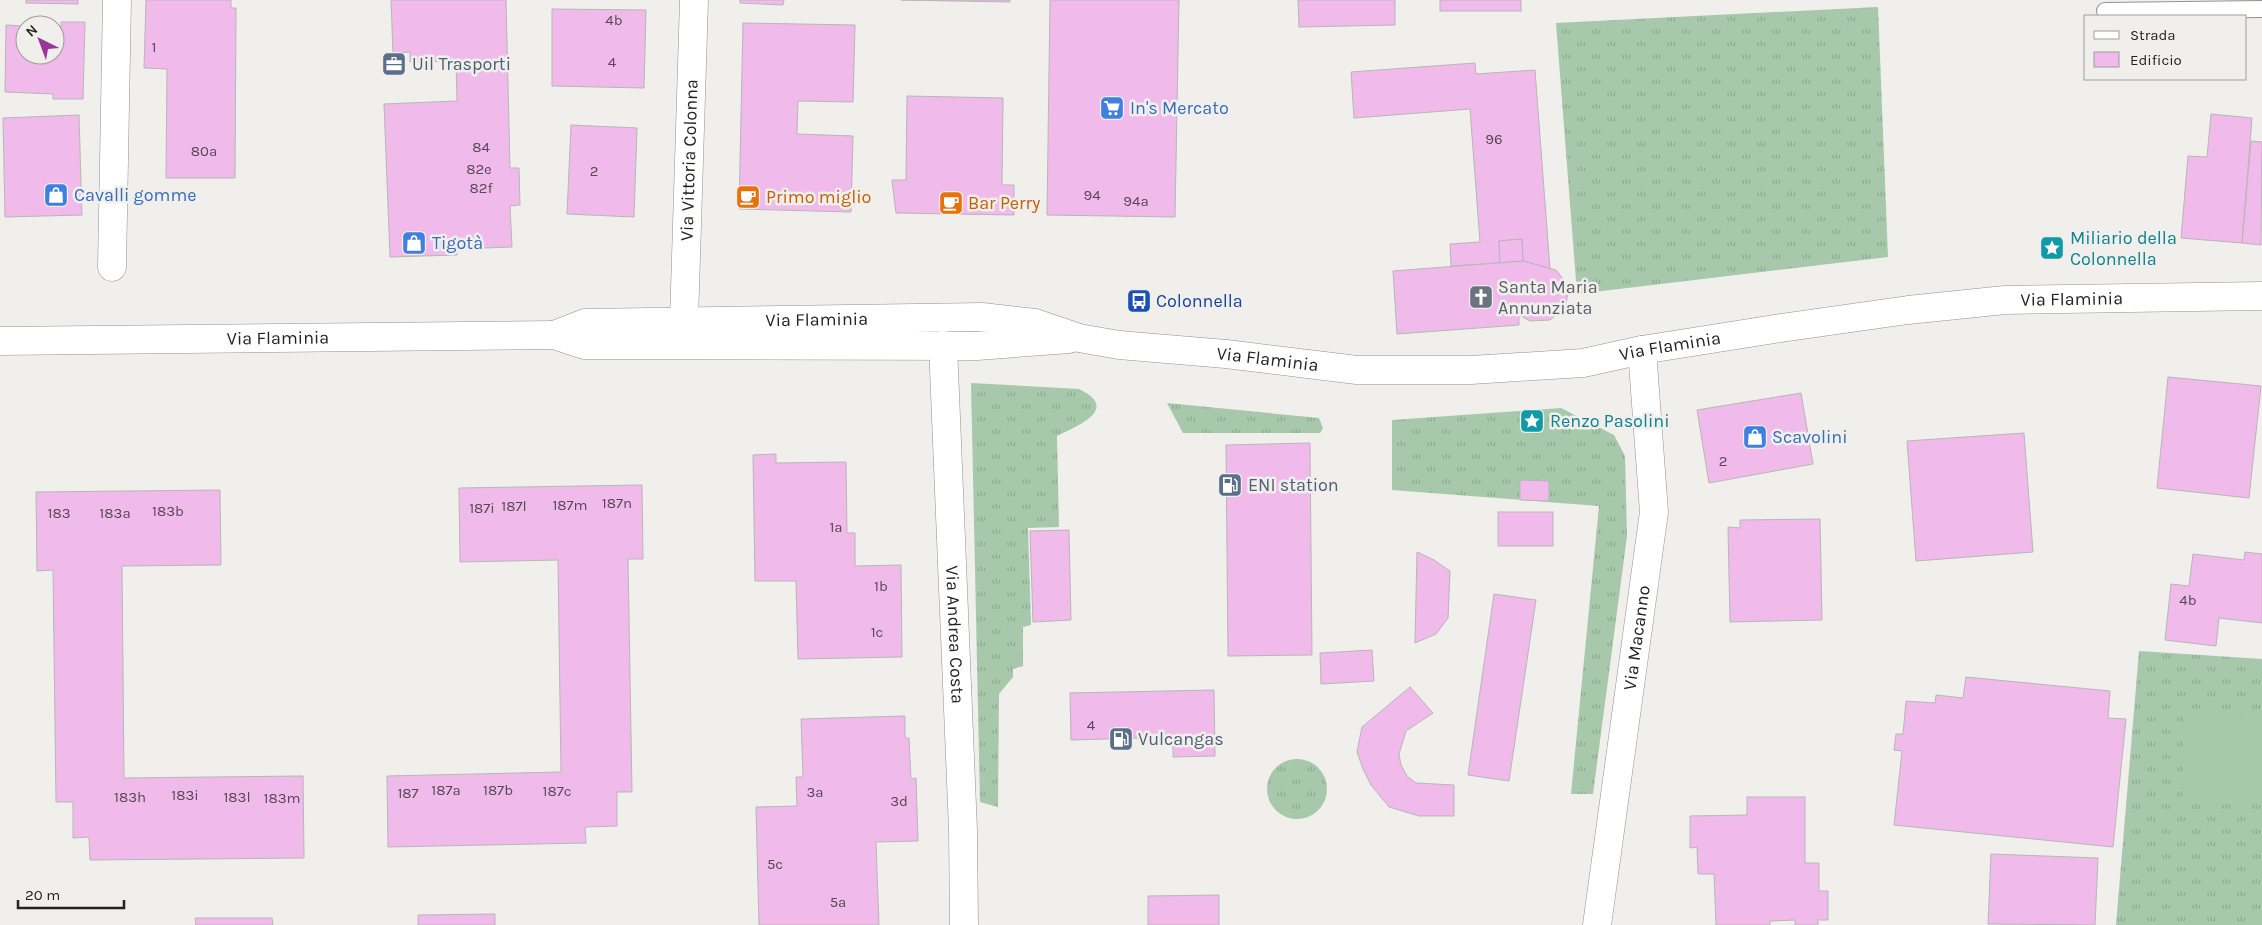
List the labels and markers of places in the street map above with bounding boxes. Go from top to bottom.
office icon: Uil Trasporti [381,51,407,77]
place label: Uil Trasporti [412,53,511,75]
supermarket icon: In's Mercato [1099,95,1125,121]
place label: In's Mercato [1130,97,1229,119]
shop icon: Cavalli gomme [43,182,69,208]
place label: Cavalli gomme [74,184,197,206]
cafe icon: Primo miglio [735,184,761,210]
place label: Primo miglio [766,186,871,208]
cafe icon: Bar Perry [938,190,964,216]
place label: Bar Perry [968,192,1041,214]
place label: Miliario della Colonnella [2070,227,2177,270]
shop icon: Tigotà [401,230,427,256]
place label: Tigotà [432,232,483,254]
place icon: Miliario della Colonnella [2039,235,2065,261]
place label: Santa Maria Annunziata [1498,276,1598,319]
church icon: Santa Maria Annunziata [1468,284,1494,310]
bus stop icon: Colonnella [1126,288,1152,314]
place label: Colonnella [1156,290,1243,312]
place icon: Renzo Pasolini [1519,408,1545,434]
place label: Renzo Pasolini [1550,410,1670,432]
shop icon: Scavolini [1742,424,1768,450]
place label: Scavolini [1772,426,1848,448]
fuel station icon: ENI station [1217,472,1243,498]
place label: ENI station [1248,474,1339,496]
fuel station icon: Vulcangas [1108,726,1134,752]
place label: Vulcangas [1138,728,1224,750]

